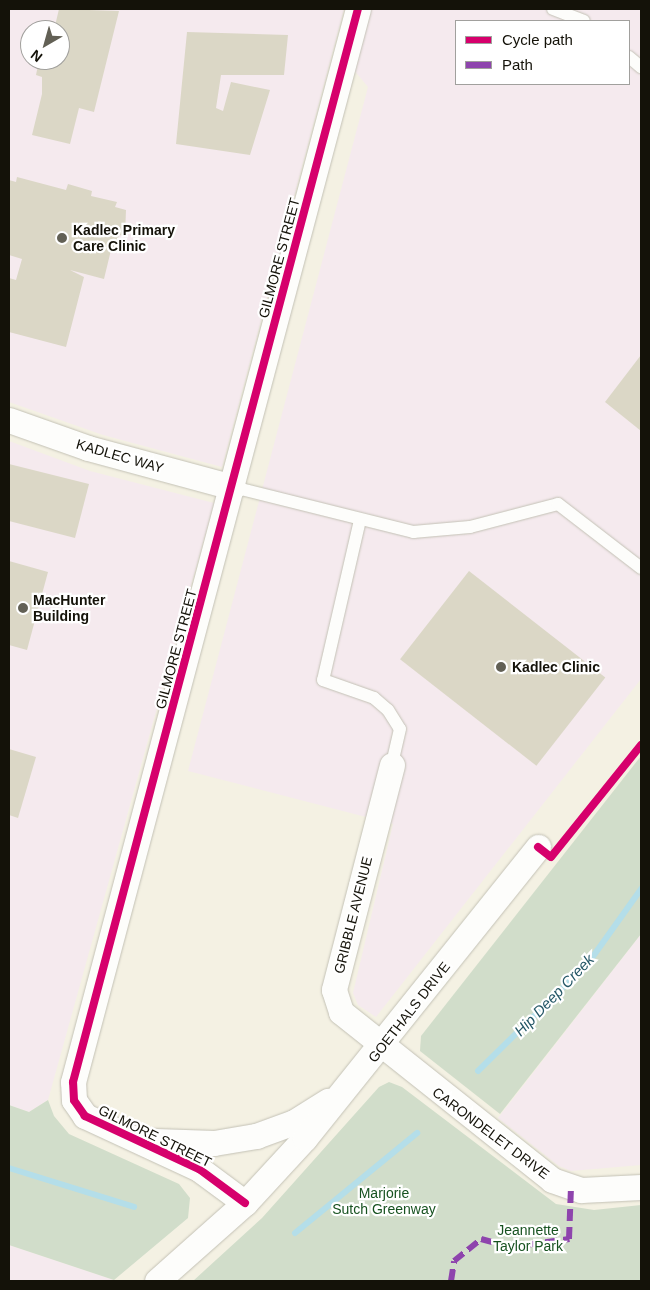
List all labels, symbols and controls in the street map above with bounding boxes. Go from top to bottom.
north arrow [20,20,70,70]
legend [455,20,630,85]
text: Cycle path [502,31,573,48]
text: N [27,47,45,65]
text: Path [502,56,533,73]
street label: GILMORE STREET [255,196,303,320]
place label: Kadlec Primary Care Clinic [73,222,175,254]
marker: Kadlec Primary Care Clinic [55,231,69,245]
street label: KADLEC WAY [74,435,166,477]
street label: GILMORE STREET [152,587,200,711]
place label: MacHunter Building [33,592,105,624]
marker: MacHunter Building [17,602,29,614]
place label: Kadlec Clinic [512,659,600,675]
marker: Kadlec Clinic [494,660,508,674]
street label: GRIBBLE AVENUE [330,854,376,976]
water label: Hip Deep Creek [510,950,598,1040]
street label: GOETHALS DRIVE [365,958,453,1066]
street label: CARONDELET DRIVE [429,1083,553,1183]
street label: GILMORE STREET [96,1101,214,1171]
park label: Marjorie Sutch Greenway [332,1185,436,1218]
park label: Jeannette Taylor Park [493,1222,563,1254]

